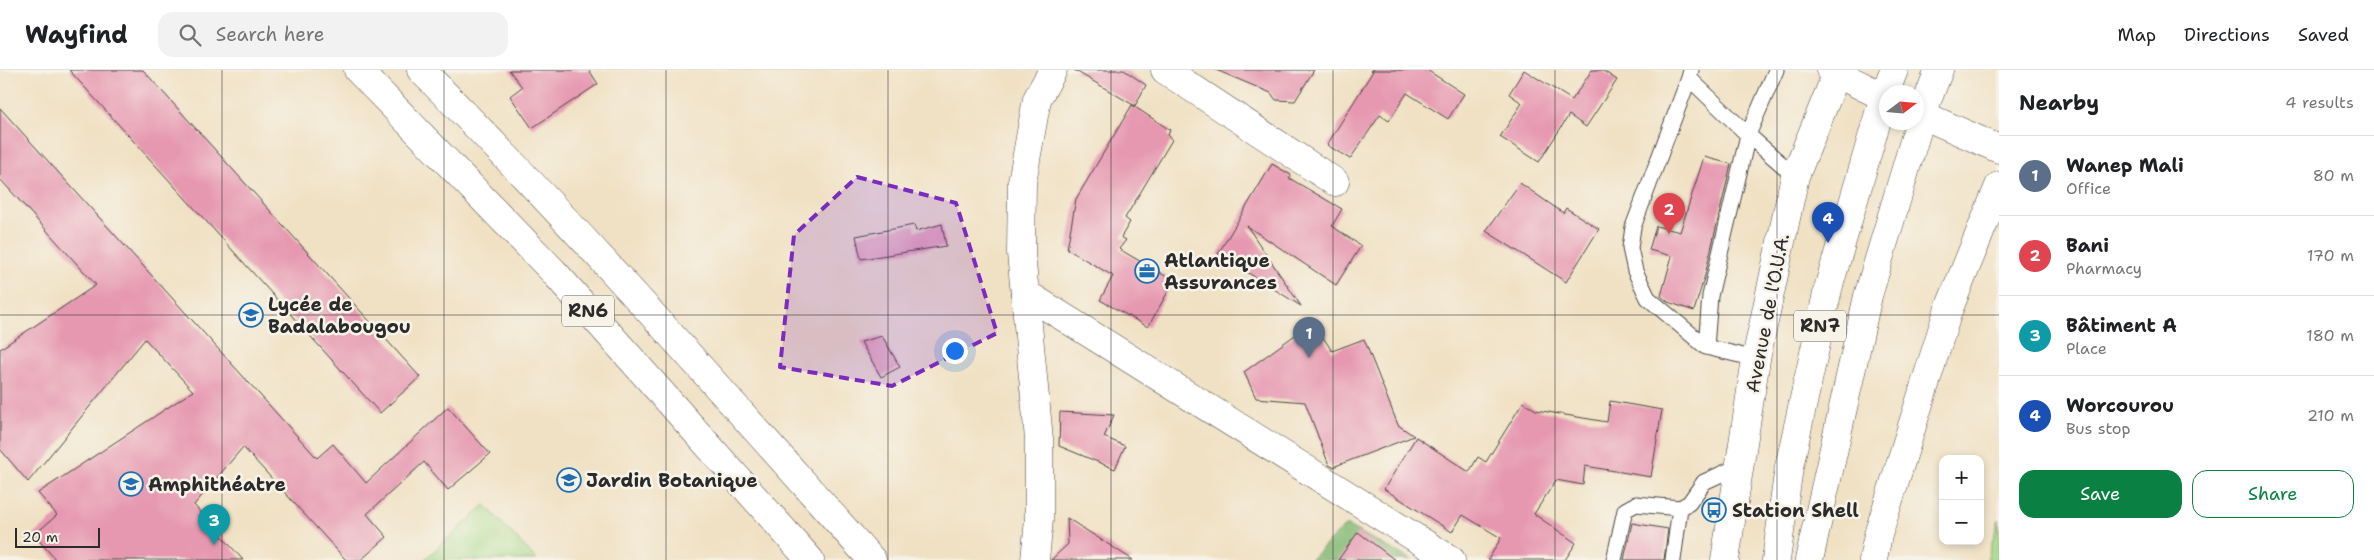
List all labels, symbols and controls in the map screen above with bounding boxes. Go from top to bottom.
search box [158,12,508,57]
text: Wayfind [25,19,128,51]
icon: search [176,21,204,49]
text: Search here [216,22,324,47]
text: Map [2118,23,2156,47]
text: Directions [2184,23,2270,47]
text: Saved [2298,23,2349,47]
north arrow [1879,85,1924,130]
text: Nearby [2019,89,2099,117]
text: 4 results [2285,92,2354,113]
text: Wanep Mali [2066,153,2184,178]
text: 1 [2031,165,2039,186]
text: 80 m [2313,165,2354,186]
text: Office [2066,178,2111,199]
pin: 2 [1653,193,1685,234]
pin: 4 [1812,202,1844,243]
street label: Avenue de l'O.U.A. [1740,231,1795,395]
text: Bani [2066,233,2109,258]
text: 2 [2029,245,2041,266]
text: 170 m [2307,245,2354,266]
place label: Atlantique Assurances [1164,248,1277,295]
office icon: Atlantique Assurances [1134,258,1160,284]
text: Pharmacy [2066,258,2142,279]
place label: Lycée de Badalabougou [268,292,411,339]
road number: RN6 [562,296,614,326]
school or university icon: Lycée de Badalabougou [238,302,264,328]
road number: RN7 [1794,310,1846,342]
text: Bâtiment A [2066,313,2177,338]
pin: 1 [1293,317,1325,358]
text: 3 [2029,325,2041,346]
text: 180 m [2306,325,2354,346]
your location [942,338,968,364]
text: Place [2066,338,2107,359]
text: Worcourou [2066,393,2174,418]
text: 4 [2029,405,2041,426]
text: 210 m [2307,405,2354,426]
text: Bus stop [2066,418,2131,439]
map controls [1939,455,1984,545]
button: + [1939,455,1984,500]
school or university icon: Jardin Botanique [556,467,582,493]
place label: Jardin Botanique [586,468,758,493]
button: Save [2019,470,2182,518]
button: Share [2192,470,2354,518]
school or university icon: Amphithéatre [118,471,144,497]
place label: Amphithéatre [148,472,286,497]
bus stop icon: Station Shell [1701,497,1727,523]
place label: Station Shell [1732,498,1859,523]
button: − [1939,500,1984,545]
pin: 3 [198,504,230,545]
scale bar [15,525,100,548]
text: 20 m [22,528,58,546]

